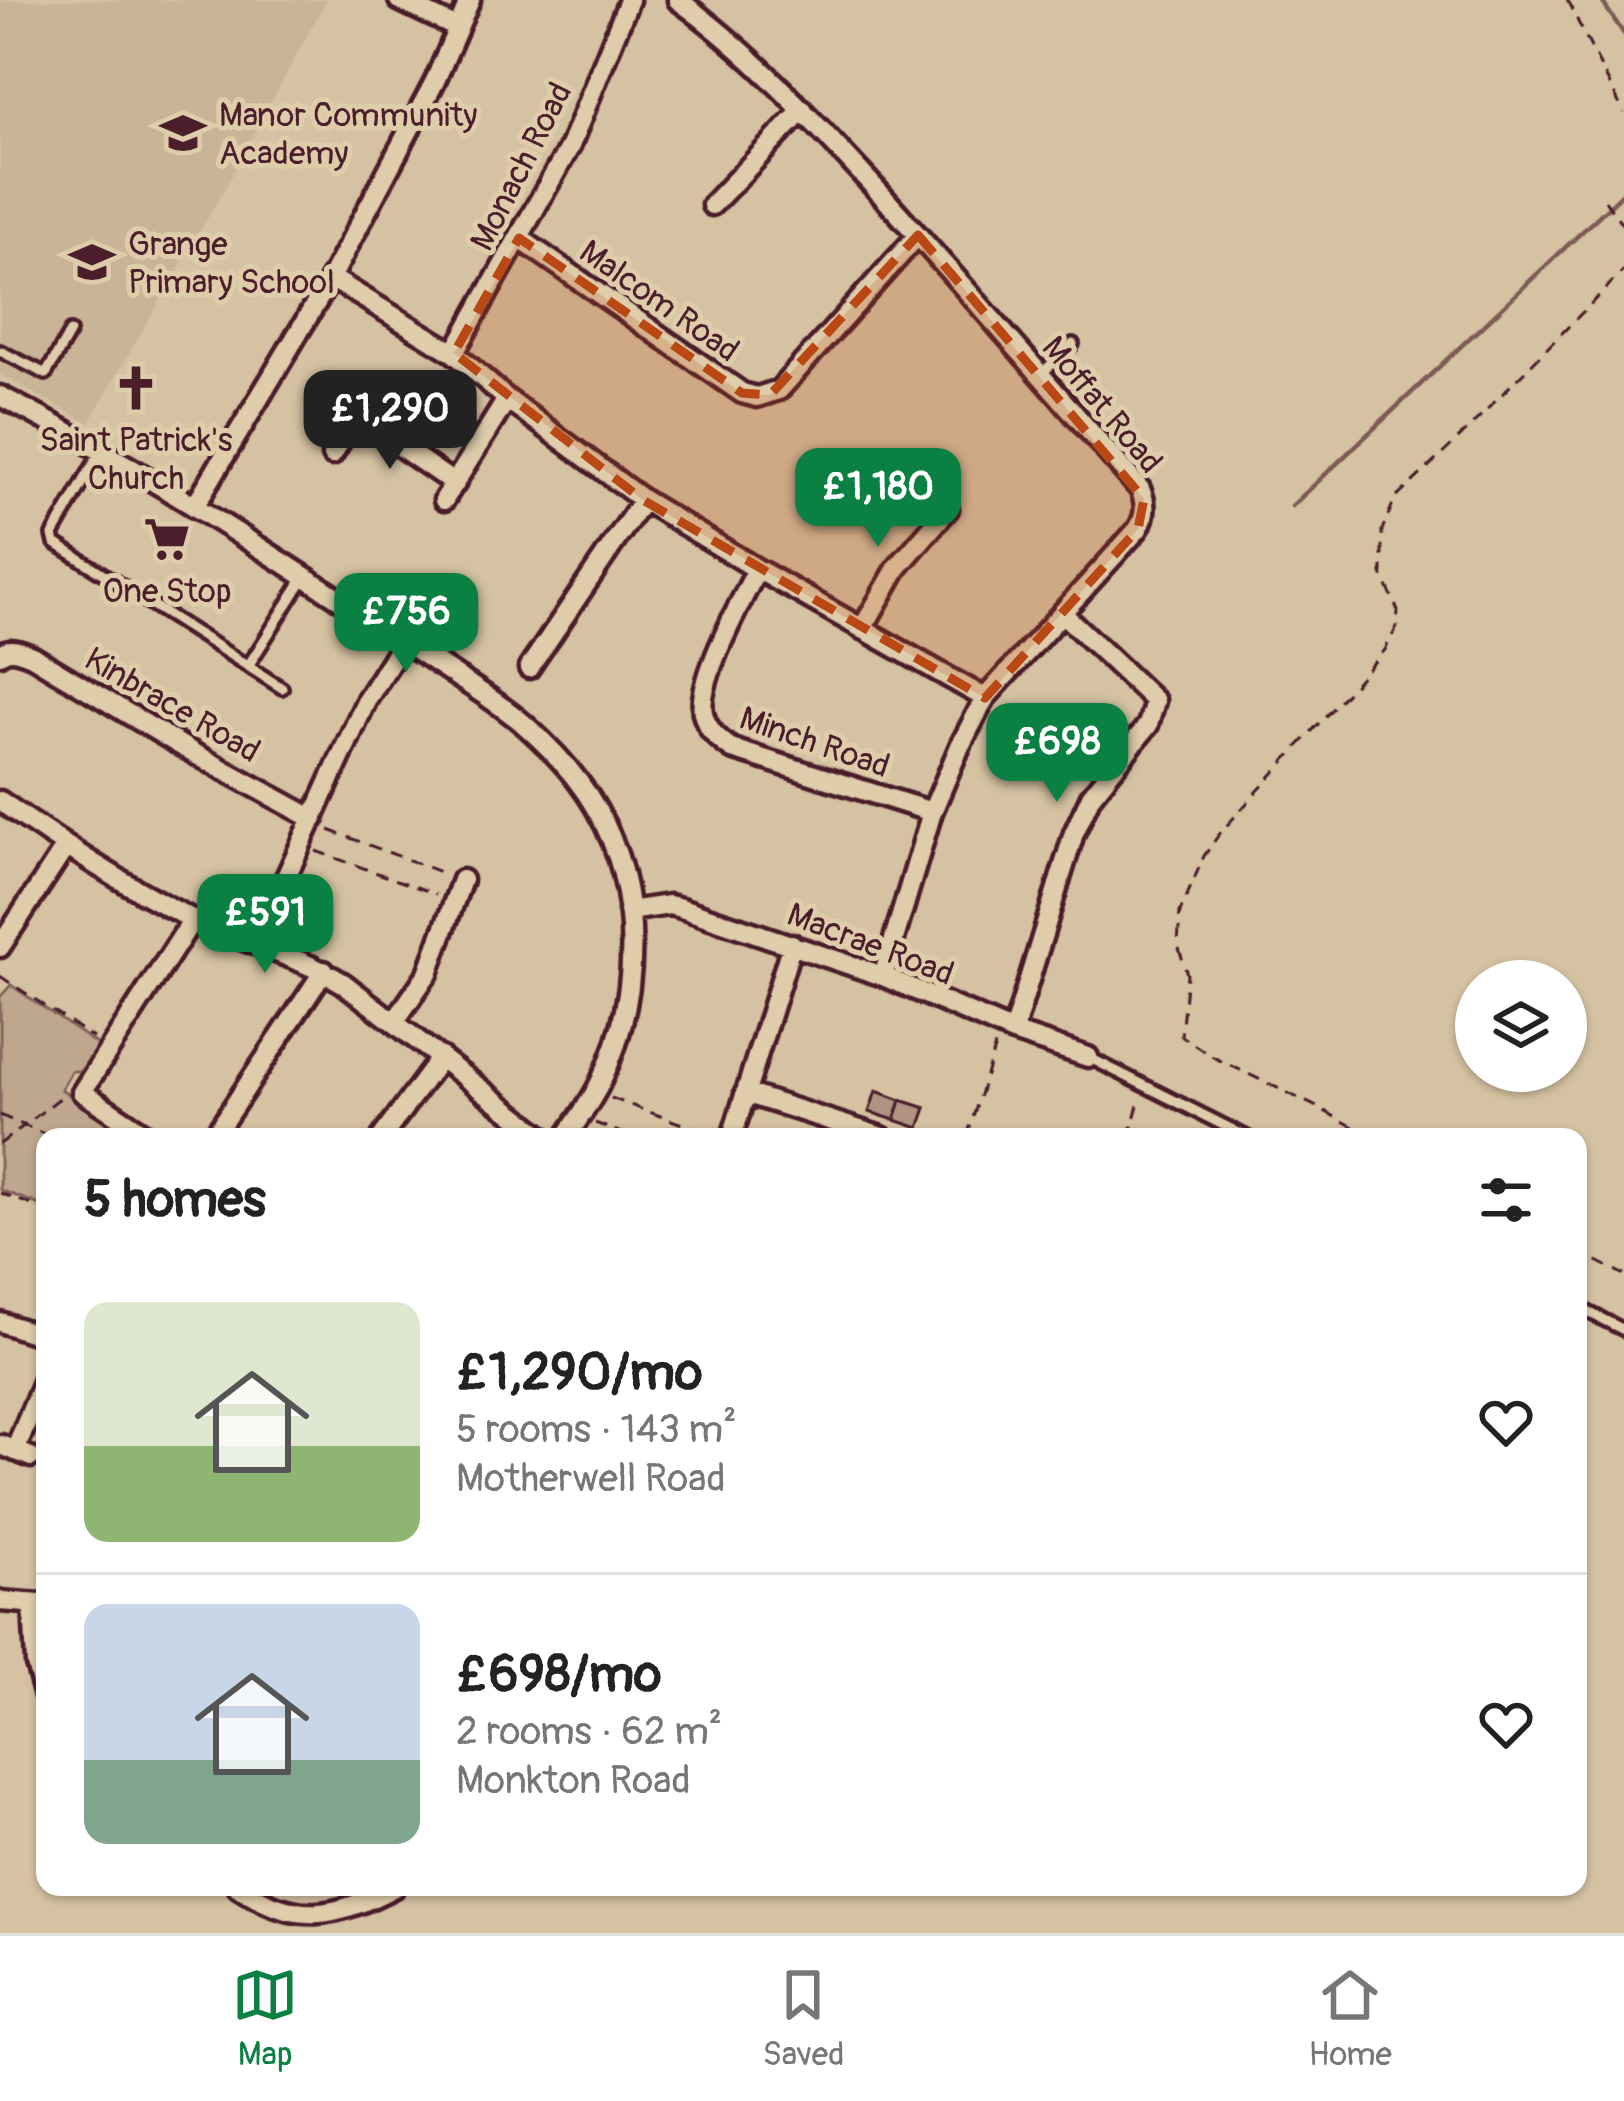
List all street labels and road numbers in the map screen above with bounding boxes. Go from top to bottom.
street label: Monach Road [462,76,581,257]
street label: Malcom Road [572,231,747,371]
street label: Moffat Road [1033,328,1171,482]
street label: Kinbrace Road [77,639,267,772]
street label: Minch Road [734,698,895,787]
street label: Macrae Road [782,894,959,995]

